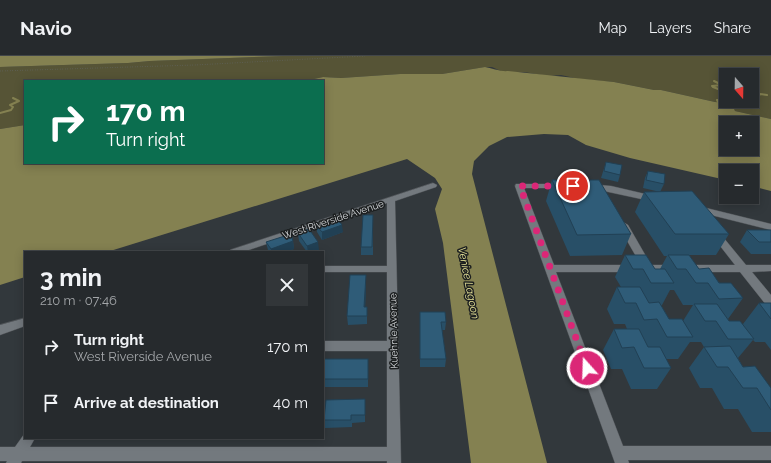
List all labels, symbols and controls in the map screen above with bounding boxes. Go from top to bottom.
text: Navio [20,17,72,39]
text: Map [599,20,627,36]
text: Layers [649,20,692,36]
text: Share [714,20,751,36]
north arrow [719,68,759,108]
map controls [719,68,759,204]
text: 170 m [106,95,186,128]
icon: right [40,96,92,148]
button: + [719,116,759,156]
text: Turn right [106,129,185,150]
button: − [719,164,759,204]
pin [556,169,590,203]
icon: arrive [562,175,584,197]
street label: West Riverside Avenue [281,198,385,241]
water label: Venice Lagoon [455,246,482,320]
text: 3 min [40,263,102,292]
button: close [266,264,308,306]
text: 210 m · 07:46 [40,293,117,308]
street label: Kuehnle Avenue [387,293,400,369]
text: Turn right [74,331,144,349]
icon: right [40,336,62,358]
text: 170 m [267,338,308,356]
position arrow [566,347,608,389]
text: West Riverside Avenue [74,349,212,364]
icon: arrive [40,392,62,414]
text: Arrive at destination [74,394,219,412]
text: 40 m [273,394,308,412]

